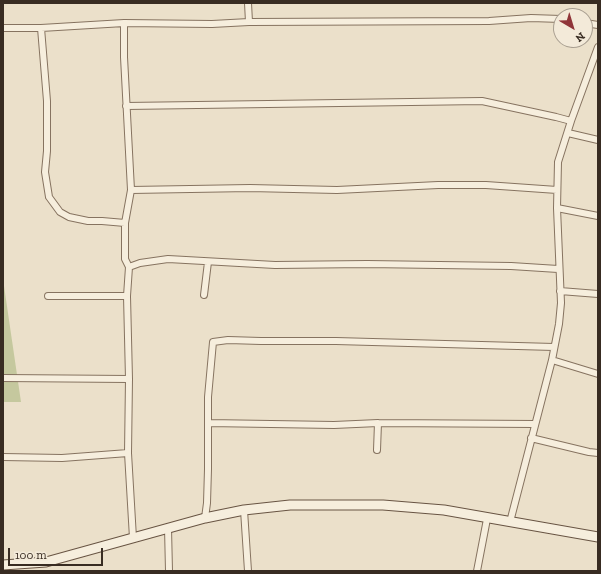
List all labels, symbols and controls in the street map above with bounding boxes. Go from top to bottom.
north arrow [553,8,593,48]
text: N [573,29,587,45]
scale bar [10,540,105,566]
text: 100 m [15,548,47,562]

